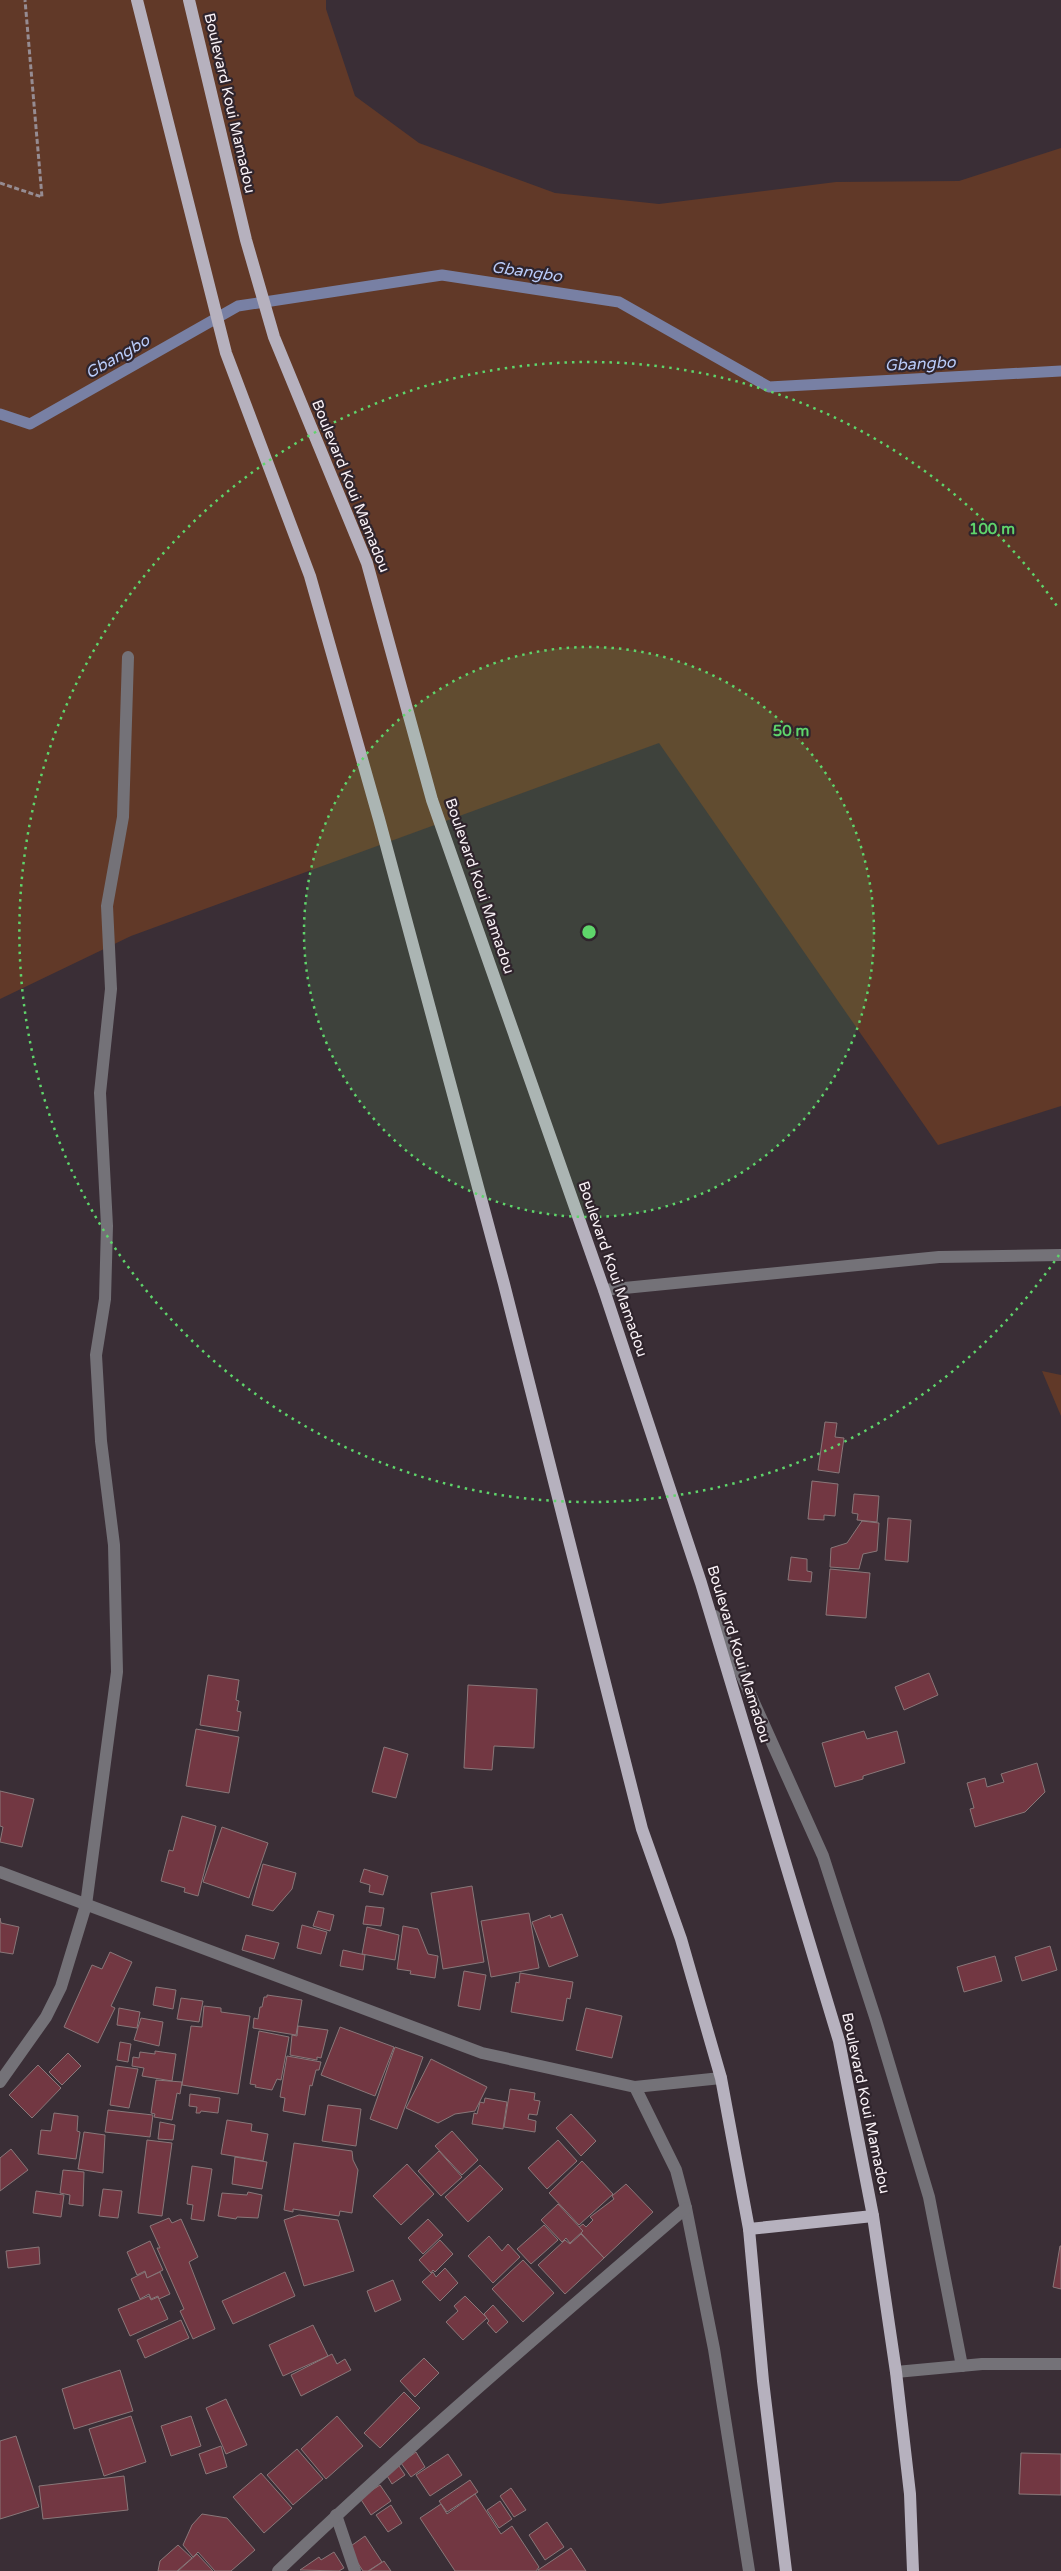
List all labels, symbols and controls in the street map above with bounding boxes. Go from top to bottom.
street label: Boulevard Koui Mamadou [200,11,260,195]
water label: Gbangbo [490,257,565,287]
water label: Gbangbo [82,330,154,383]
water label: Gbangbo [884,352,957,376]
street label: Boulevard Koui Mamadou [308,397,394,575]
text: 100 m [969,520,1015,538]
text: 50 m [773,722,809,740]
street label: Boulevard Koui Mamadou [441,796,519,976]
centre of rings [580,923,598,941]
street label: Boulevard Koui Mamadou [574,1179,652,1359]
street label: Boulevard Koui Mamadou [703,1563,775,1745]
street label: Boulevard Koui Mamadou [838,2011,894,2195]

